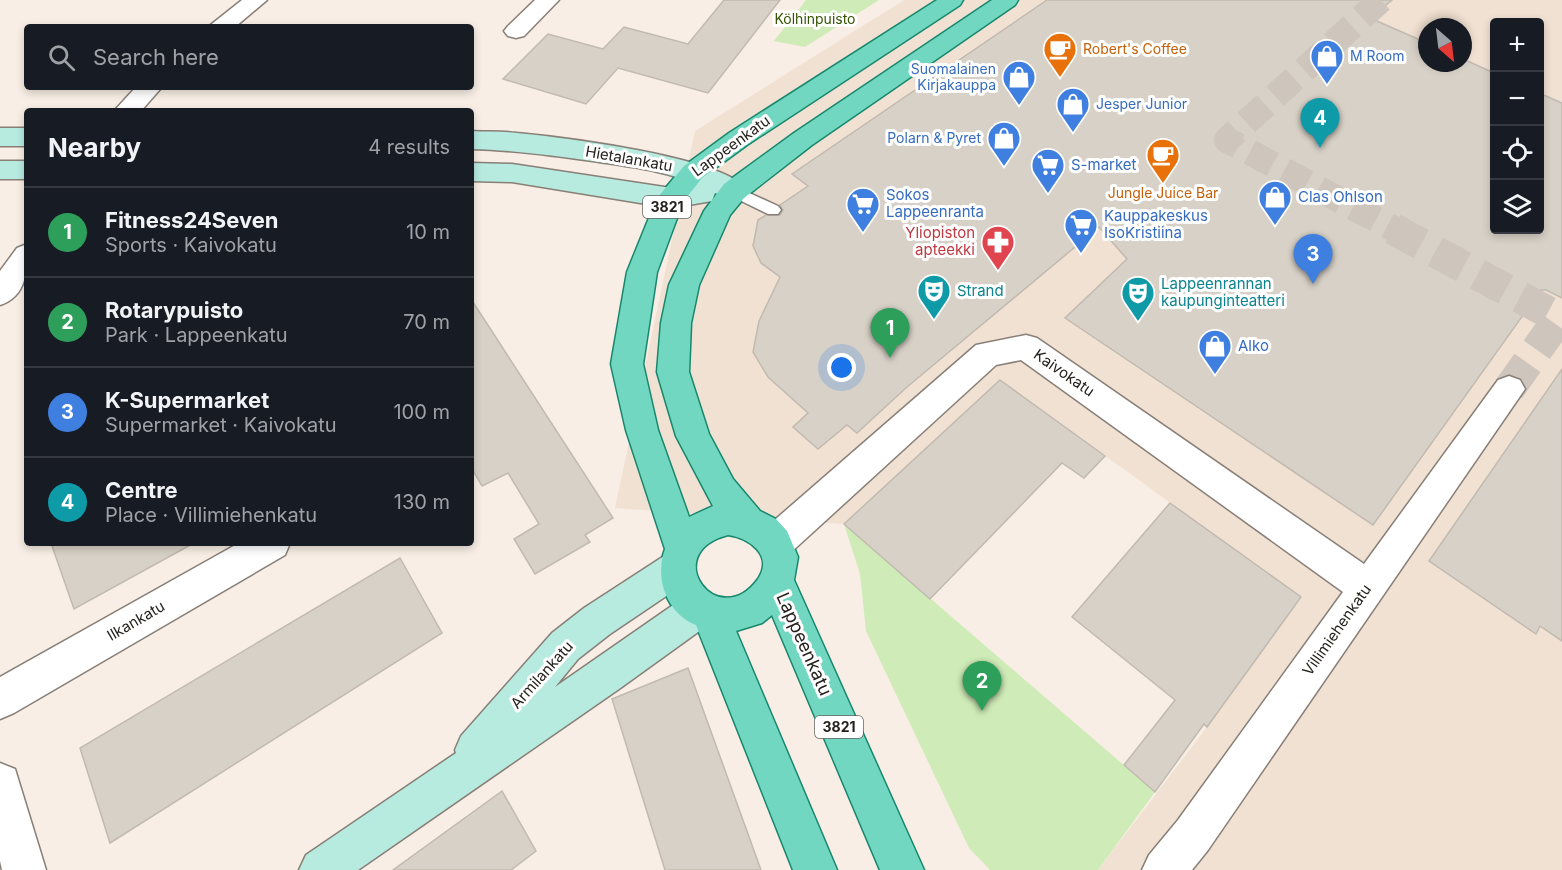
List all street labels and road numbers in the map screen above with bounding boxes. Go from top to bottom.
street label: Lappeenkatu [688,111,774,180]
street label: Hietalankatu [584,141,674,176]
road number: 3821 [643,196,691,218]
street label: Kaivokatu [1030,345,1098,400]
street label: Villimiehenkatu [1298,580,1375,679]
street label: Lappeenkatu [772,589,837,699]
street label: Ilkankatu [103,596,168,645]
street label: Armilankatu [506,637,577,712]
road number: 3821 [815,716,863,738]

